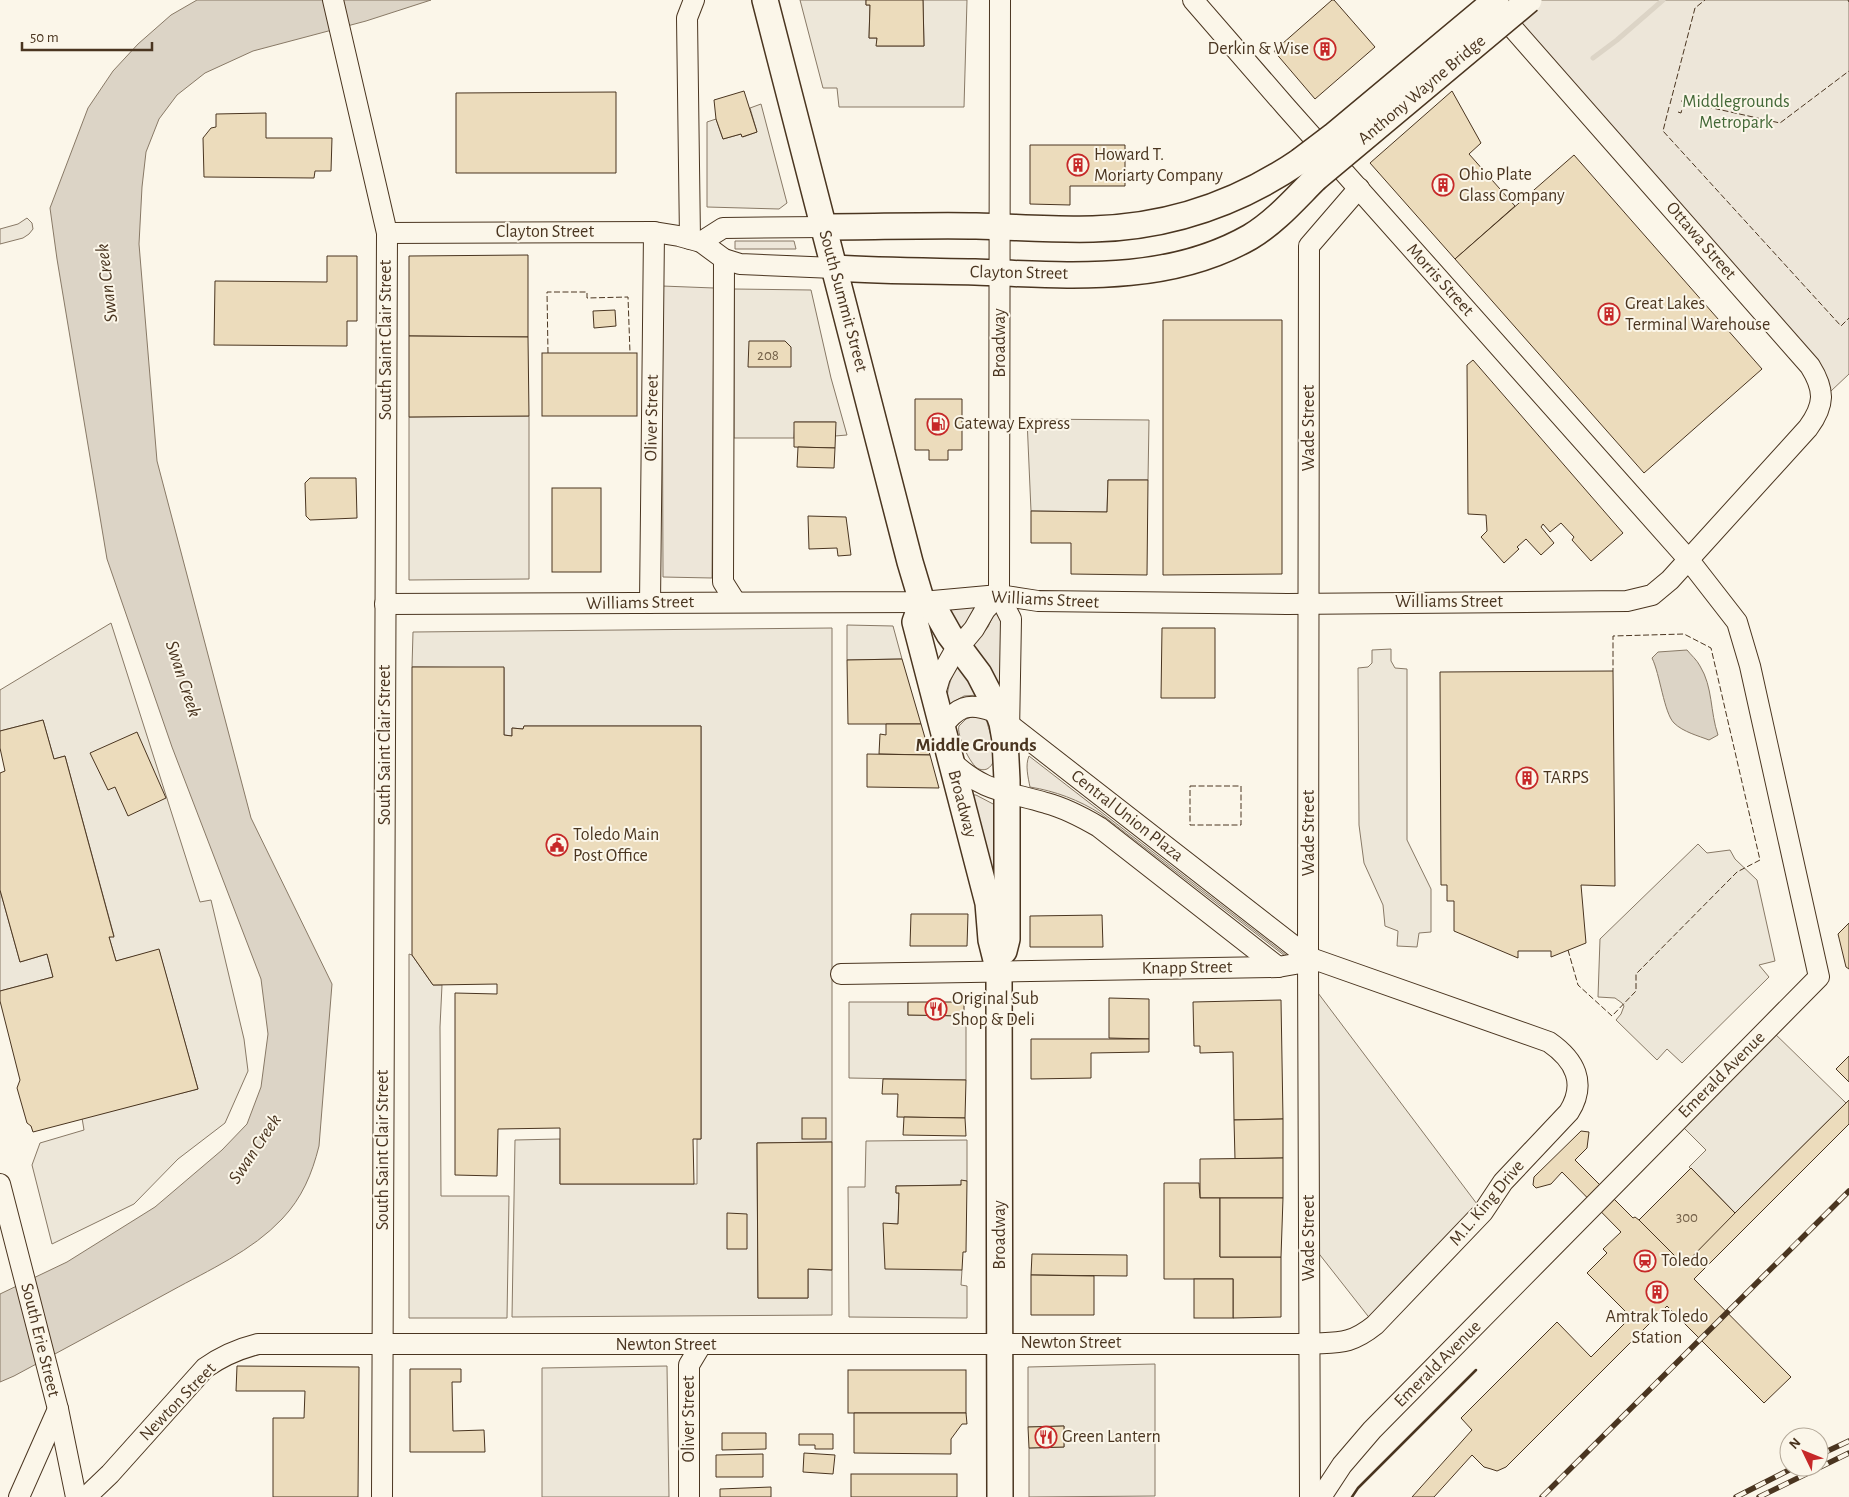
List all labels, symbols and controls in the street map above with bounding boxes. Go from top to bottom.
scale bar [22,20,152,52]
text: 50 m [30,30,59,45]
street label: Anthony Wayne Bridge [1355,32,1489,148]
building icon: Derkin & Wise [1313,37,1337,61]
place label: Derkin & Wise [1208,40,1309,58]
park label: Middlegrounds Metropark [1682,93,1790,132]
place label: Howard T. Moriarty Company [1094,146,1223,185]
building icon: Howard T. Moriarty Company [1066,153,1090,177]
place label: Ohio Plate Glass Company [1459,166,1565,205]
building icon: Ohio Plate Glass Company [1431,173,1455,197]
street label: Ottawa Street [1663,199,1740,284]
street label: Clayton Street [496,223,594,241]
street label: South Summit Street [815,228,871,374]
street label: Morris Street [1403,240,1477,320]
water label: Swan Creek [93,242,121,324]
street label: South Saint Clair Street [377,259,395,420]
street label: Clayton Street [970,263,1069,283]
place label: Great Lakes Terminal Warehouse [1625,295,1770,334]
building icon: Great Lakes Terminal Warehouse [1597,302,1621,326]
street label: Broadway [991,308,1009,378]
house number: 208 [757,348,779,363]
street label: Oliver Street [642,374,662,462]
street label: Wade Street [1300,385,1318,471]
fuel station icon: Gateway Express [926,412,950,436]
place label: Gateway Express [954,415,1070,433]
street label: Williams Street [990,588,1100,612]
street label: Williams Street [586,593,695,613]
street label: Williams Street [1395,593,1503,611]
water label: Swan Creek [162,638,204,720]
street label: South Saint Clair Street [376,664,394,825]
district label: Middle Grounds [915,736,1037,755]
building icon: TARPS [1515,766,1539,790]
street label: Central Union Plaza [1067,767,1187,865]
street label: Broadway [944,768,980,840]
place label: TARPS [1543,769,1589,787]
street label: Wade Street [1300,790,1318,876]
place label: Toledo Main Post Office [573,826,659,865]
public building icon: Toledo Main Post Office [545,833,569,857]
street label: Knapp Street [1141,958,1233,978]
place label: Original Sub Shop & Deli [952,990,1039,1029]
restaurant icon: Original Sub Shop & Deli [924,997,948,1021]
street label: Emerald Avenue [1675,1028,1769,1122]
street label: South Saint Clair Street [374,1069,392,1230]
water label: Swan Creek [225,1111,285,1187]
street label: M.L. King Drive [1446,1157,1528,1249]
street label: Wade Street [1300,1195,1318,1281]
street label: Broadway [991,1200,1009,1270]
house number: 300 [1676,1210,1698,1225]
station icon: Toledo [1633,1249,1657,1273]
place label: Toledo [1661,1252,1709,1270]
building icon: Amtrak Toledo Station [1645,1280,1669,1304]
street label: South Erie Street [17,1281,63,1399]
place label: Amtrak Toledo Station [1606,1308,1709,1347]
street label: Emerald Avenue [1391,1317,1485,1411]
street label: Newton Street [1020,1334,1122,1352]
street label: Newton Street [615,1336,717,1354]
street label: Newton Street [136,1359,220,1445]
street label: Oliver Street [680,1375,698,1463]
restaurant icon: Green Lantern [1034,1425,1058,1449]
north arrow [1779,1427,1829,1477]
place label: Green Lantern [1062,1428,1161,1446]
text: N [1787,1435,1804,1452]

